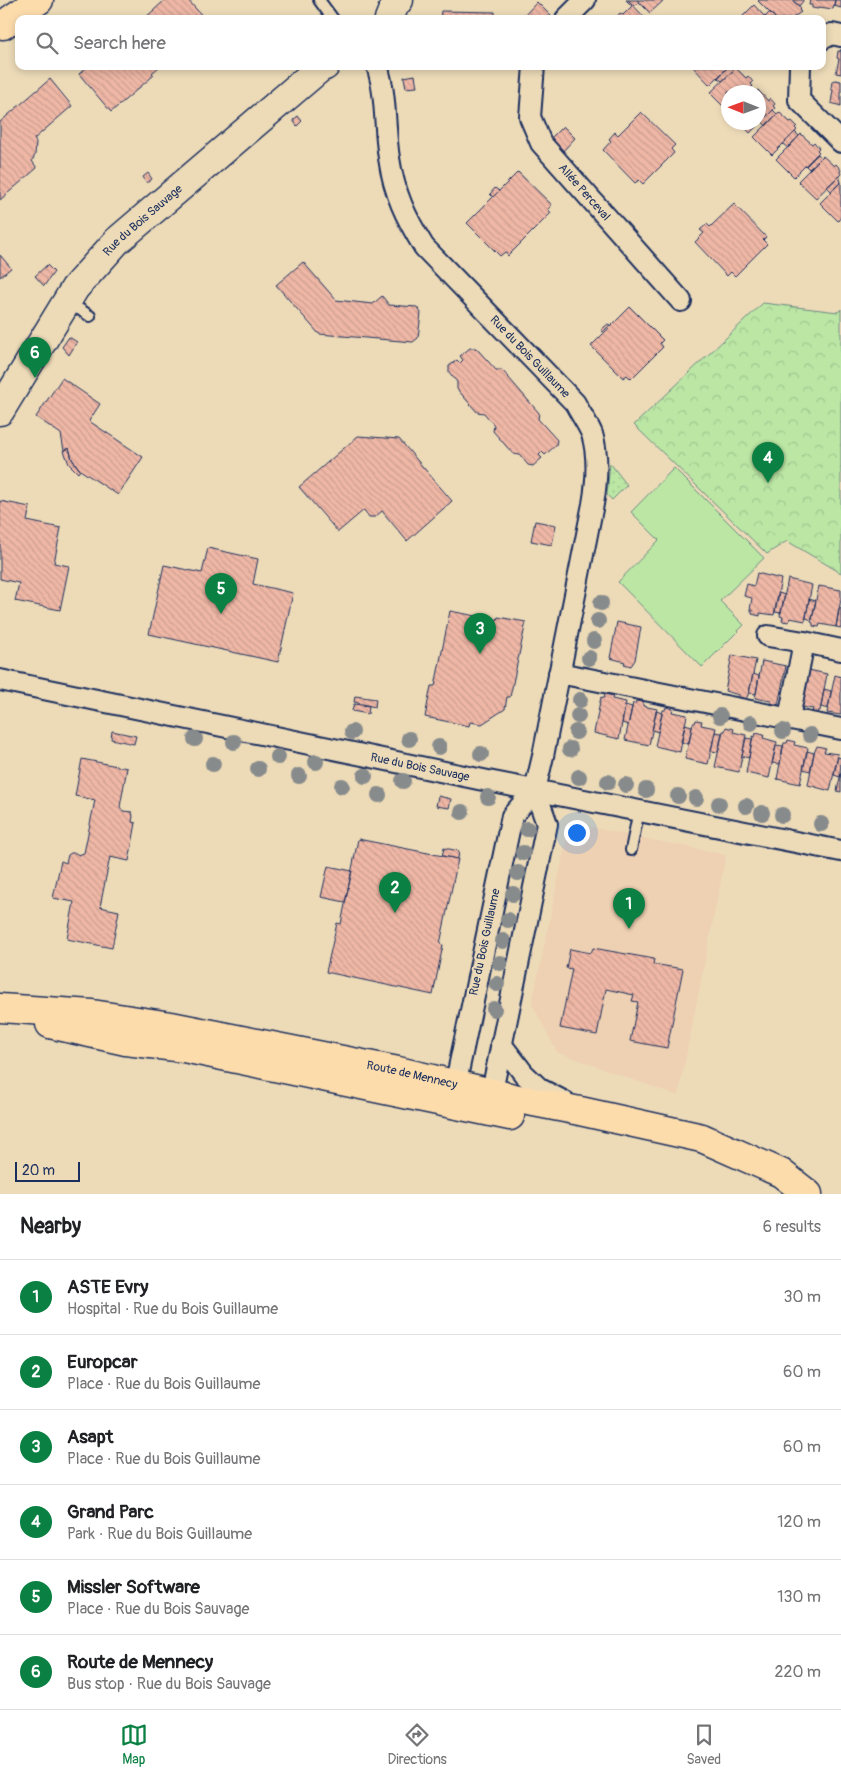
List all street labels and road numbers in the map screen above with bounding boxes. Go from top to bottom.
street label: Allée Perceval [555,160,614,224]
street label: Rue du Bois Sauvage [100,181,185,259]
street label: Rue du Bois Guillaume [487,312,573,401]
street label: Rue du Bois Sauvage [369,749,471,785]
street label: Rue du Bois Guillaume [466,887,504,997]
street label: Route de Mennecy [365,1057,459,1092]

